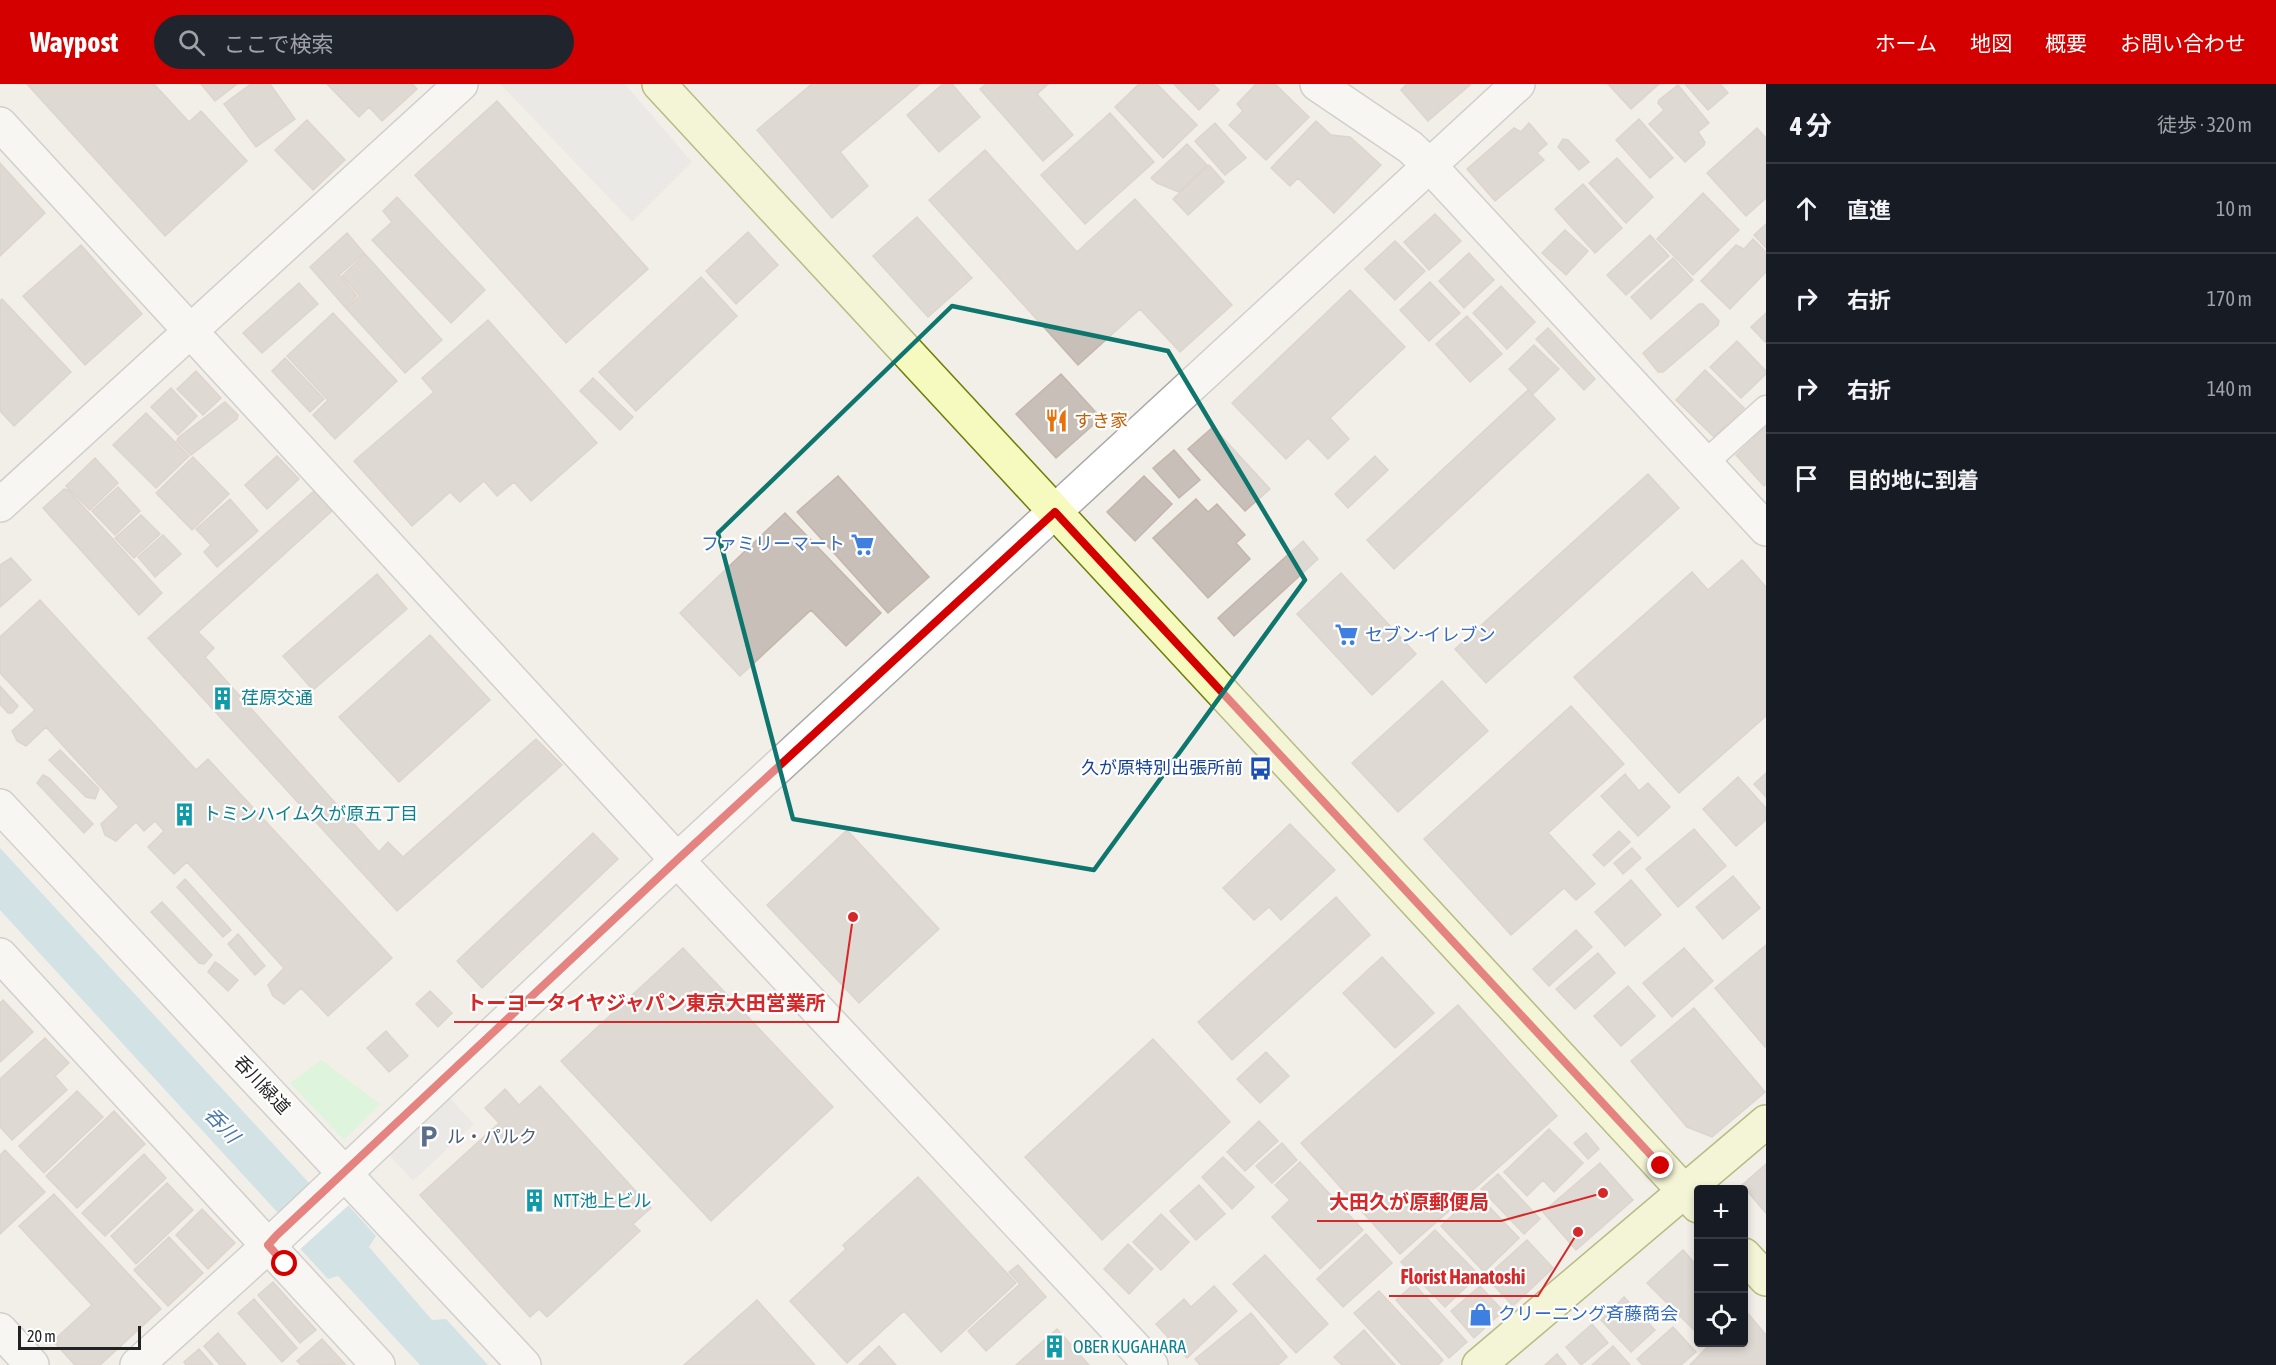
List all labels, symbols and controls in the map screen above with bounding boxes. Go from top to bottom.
search box [154,15,574,69]
text: Waypost [30,26,118,58]
icon: search [175,26,208,59]
text: ここで検索 [223,31,333,57]
text: ホーム [1875,31,1937,55]
text: 地図 [1970,31,2012,55]
text: 概要 [2045,31,2087,55]
text: お問い合わせ [2120,31,2246,55]
text: 4 分 [1790,111,1832,141]
text: 徒歩 · 320 m [2157,113,2252,136]
icon: ahead [1790,192,1823,225]
text: 直進 [1847,197,1891,223]
text: 10 m [2216,197,2252,220]
icon: right [1790,282,1823,315]
text: 右折 [1847,287,1891,313]
text: 170 m [2207,287,2252,310]
icon: right [1790,372,1823,405]
text: 右折 [1847,377,1891,403]
text: 140 m [2207,377,2252,400]
restaurant icon: すき家 [1043,408,1069,434]
place label: すき家 [1074,410,1128,431]
icon: arrive [1790,462,1823,495]
text: 目的地に到着 [1847,467,1979,493]
supermarket icon: ファミリーマート [850,531,876,557]
place label: ファミリーマート [701,533,845,554]
supermarket icon: セブン-イレブン [1334,622,1360,648]
place label: セブン-イレブン [1365,624,1496,645]
building icon: 荏原交通 [210,685,236,711]
place label: 荏原交通 [241,687,313,708]
bus stop icon: 久が原特別出張所前 [1248,755,1274,781]
place label: 久が原特別出張所前 [1081,757,1243,778]
building icon: トミンハイム久が原五丁目 [172,801,198,827]
place label: トミンハイム久が原五丁目 [203,803,418,824]
callout: トーヨータイヤジャパン東京大田営業所 [454,984,838,1022]
text: トーヨータイヤジャパン東京大田営業所 [466,991,826,1014]
street label: 呑川緑道 [230,1051,295,1118]
water label: 呑川 [200,1102,246,1149]
parking icon: ル・パルク [416,1124,442,1150]
place label: ル・パルク [447,1126,537,1147]
route end [1647,1152,1673,1178]
callout: 大田久が原郵便局 [1317,1183,1501,1221]
map controls [1694,1185,1748,1347]
button: + [1694,1185,1748,1239]
building icon: NTT池上ビル [522,1188,548,1214]
place label: NTT池上ビル [553,1190,651,1211]
text: 大田久が原郵便局 [1329,1190,1489,1213]
button: − [1694,1239,1748,1293]
route start [271,1250,297,1276]
callout: Florist Hanatoshi [1389,1258,1538,1296]
text: Florist Hanatoshi [1401,1265,1525,1288]
button: locate [1694,1293,1748,1347]
shop icon: クリーニング斉藤商会 [1467,1301,1493,1327]
place label: クリーニング斉藤商会 [1498,1303,1678,1324]
scale bar [18,1323,141,1350]
text: 20 m [27,1327,56,1345]
building icon: OBER KUGAHARA [1042,1334,1068,1360]
place label: OBER KUGAHARA [1073,1336,1186,1357]

